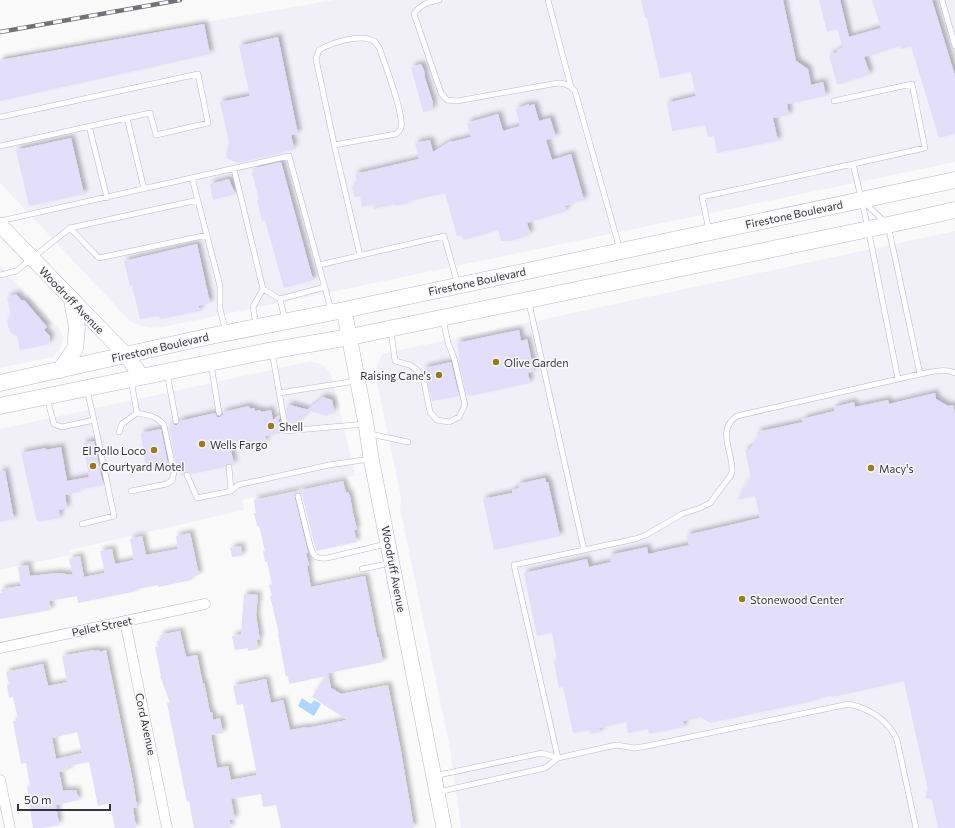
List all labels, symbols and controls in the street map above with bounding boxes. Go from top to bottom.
street label: Firestone Boulevard [744,197,844,231]
street label: Woodruff Avenue [37,264,107,336]
street label: Firestone Boulevard [427,264,527,298]
street label: Firestone Boulevard [110,329,210,365]
place label: Olive Garden [504,356,568,369]
marker: Olive Garden [491,357,501,367]
place label: Raising Cane's [360,369,431,382]
marker: Raising Cane's [434,370,444,380]
place label: Shell [279,420,303,433]
marker: Shell [266,421,276,431]
place label: Wells Fargo [210,438,268,451]
marker: Wells Fargo [197,439,207,449]
place label: El Pollo Loco [82,444,146,457]
marker: El Pollo Loco [149,445,159,455]
place label: Courtyard Motel [101,460,184,473]
marker: Courtyard Motel [88,461,98,471]
place label: Macy's [879,462,914,475]
marker: Macy's [866,463,876,473]
street label: Woodruff Avenue [379,525,409,613]
place label: Stonewood Center [750,593,844,606]
marker: Stonewood Center [737,594,747,604]
street label: Pellet Street [71,613,134,639]
street label: Cord Avenue [133,692,159,757]
scale bar [18,786,110,812]
text: 50 m [24,792,52,806]

